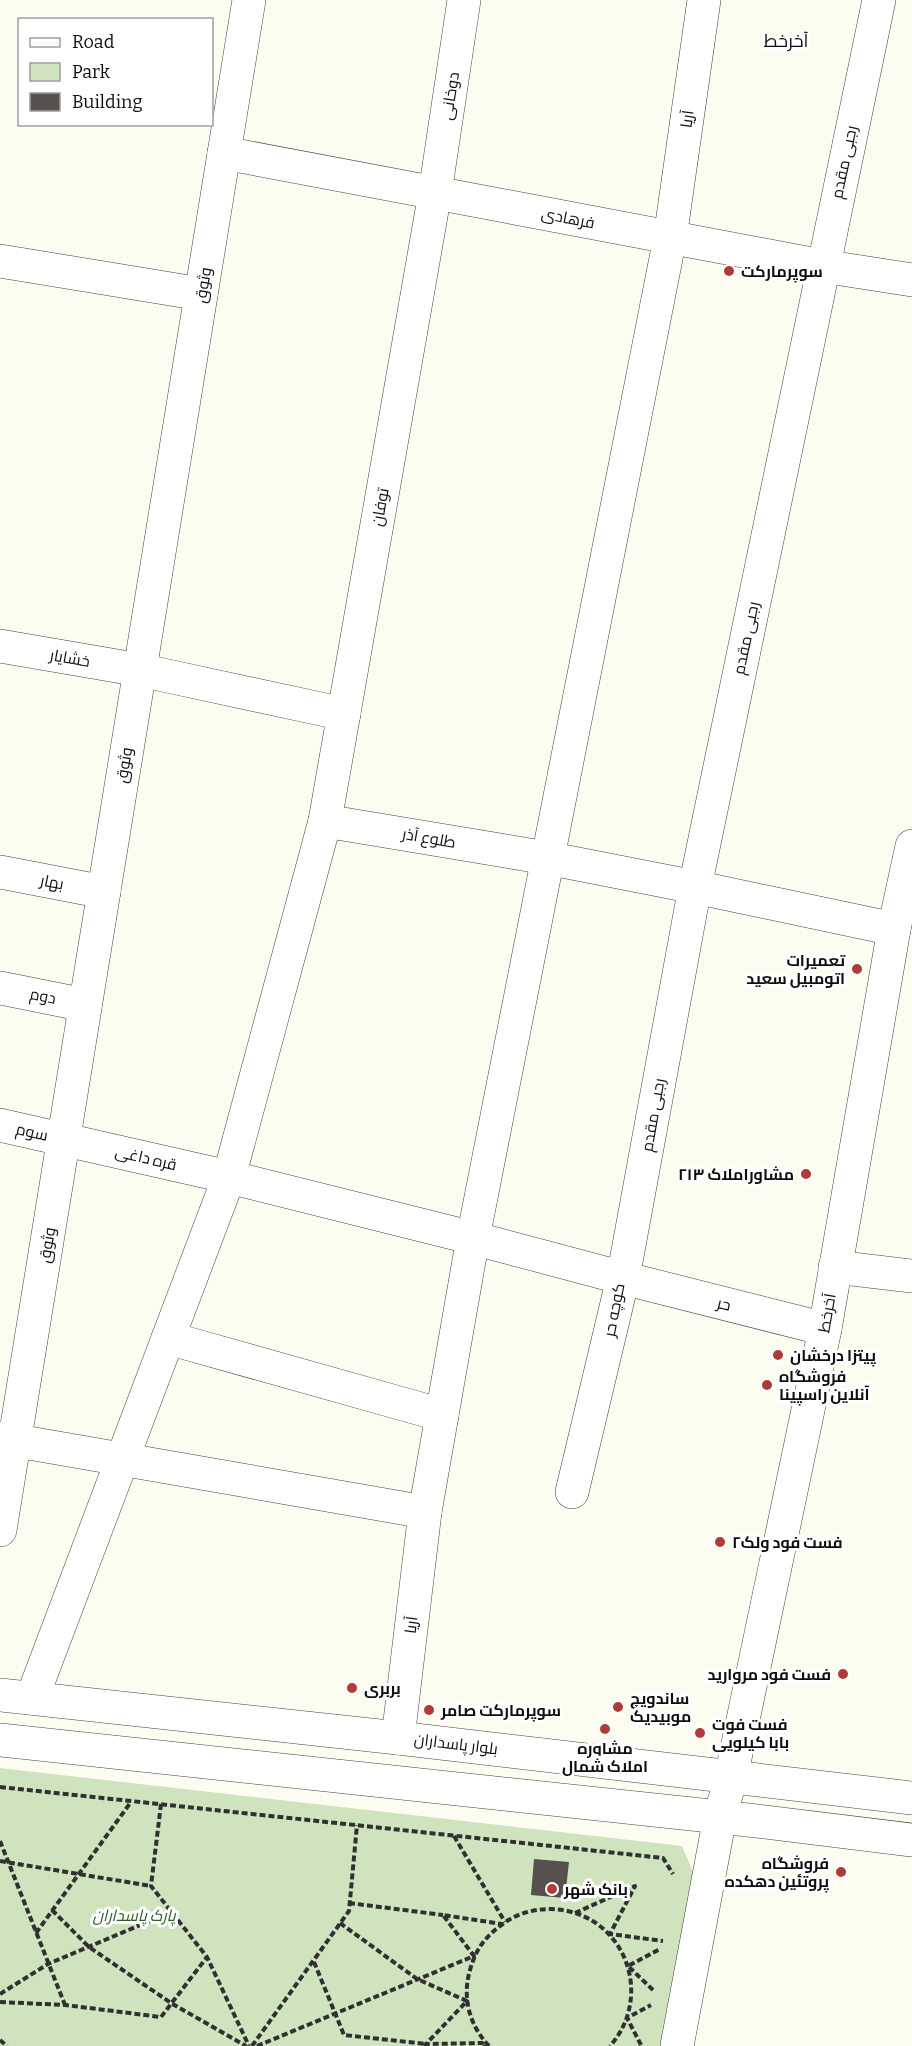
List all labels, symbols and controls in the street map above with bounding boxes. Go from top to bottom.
legend [18,18,213,126]
district label: آخرخط [764,30,808,52]
text: Road [72,31,115,53]
text: Park [72,61,111,83]
street label: دوخانی [437,71,464,122]
text: Building [72,91,143,113]
street label: آریا [676,108,698,129]
street label: رجبی مقدم [827,124,863,201]
street label: فرهادی [539,204,596,233]
place label: سوپرمارکت [741,262,823,283]
marker: سوپرمارکت [722,264,736,278]
street label: وثوق [191,266,216,304]
street label: توفان [367,486,394,528]
street label: رجبی مقدم [729,600,765,677]
street label: خشایار [47,645,92,671]
street label: وثوق [112,746,137,784]
street label: طلوع آذر [399,824,457,854]
street label: بهار [37,870,65,895]
place label: تعمیرات اتومبیل سعید [746,951,846,988]
marker: تعمیرات اتومبیل سعید [850,962,864,976]
street label: دوم [28,984,58,1010]
street label: رجبی مقدم [637,1077,671,1154]
street label: سوم [14,1119,50,1147]
street label: قره داغی [113,1142,179,1175]
place label: مشاوراملاک ۲۱۳ [678,1165,794,1184]
marker: مشاوراملاک ۲۱۳ [799,1167,813,1181]
street label: وثوق [35,1226,60,1264]
street label: کوچه حر [599,1282,630,1340]
street label: آخرخط [814,1291,840,1334]
street label: حر [714,1293,733,1315]
place label: پیتزا درخشان [790,1346,876,1367]
marker: پیتزا درخشان [771,1348,785,1362]
place label: فروشگاه آنلاین راسپینا [779,1367,869,1406]
marker: فروشگاه آنلاین راسپینا [760,1378,774,1392]
place label: فست فود ولک۲ [732,1533,843,1552]
marker: فست فود ولک۲ [713,1535,727,1549]
street label: آریا [401,1614,422,1635]
place label: فست فود مروارید [707,1665,831,1684]
marker: فست فود مروارید [836,1667,850,1681]
place label: بربری [364,1679,401,1698]
marker: بربری [345,1681,359,1695]
place label: ساندویچ موبیدیک [630,1689,691,1726]
marker: ساندویچ موبیدیک [611,1700,625,1714]
place label: سوپرمارکت صامر [440,1701,561,1722]
marker: سوپرمارکت صامر [422,1703,436,1717]
place label: فست فوت بابا کیلویی [712,1715,789,1752]
marker: مشاوره املاک شمال [598,1722,612,1736]
marker: فست فوت بابا کیلویی [693,1726,707,1740]
street label: بلوار پاسداران [413,1729,499,1761]
place label: مشاوره املاک شمال [562,1739,648,1776]
place label: فروشگاه پروتئین دهکده [725,1854,829,1893]
marker: فروشگاه پروتئین دهکده [834,1865,848,1879]
place label: بانک شهر [563,1880,628,1899]
marker: بانک شهر [545,1882,559,1896]
park label: پارک پاسداران [92,1906,176,1926]

